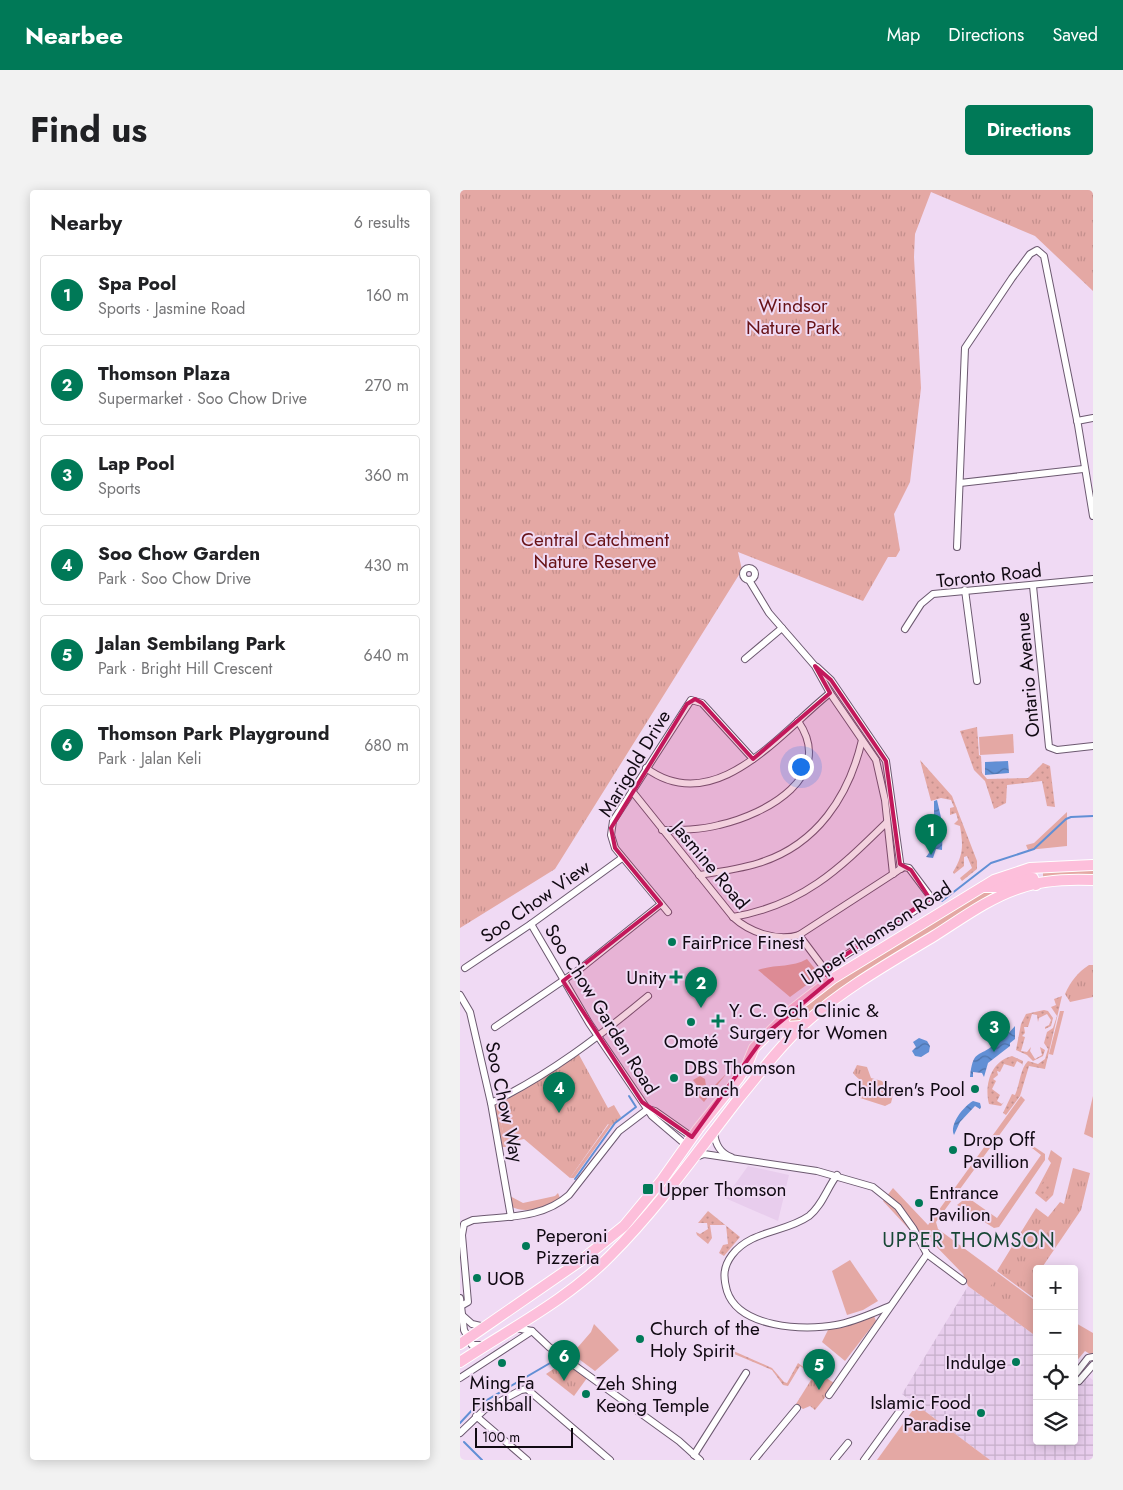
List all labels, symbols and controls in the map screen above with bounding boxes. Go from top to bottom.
text: Nearbee [25,18,123,53]
text: Map [887,22,920,48]
text: Directions [948,22,1024,48]
text: Saved [1052,22,1098,48]
text: Find us [30,105,147,155]
button: Directions [965,105,1093,155]
text: Nearby [50,208,122,238]
text: 6 results [354,211,410,234]
text: Spa Pool [98,270,176,297]
text: 1 [63,284,71,307]
text: 160 m [366,284,409,307]
park label: Windsor Nature Park [746,292,841,341]
text: Sports · Jasmine Road [98,297,245,320]
text: Thomson Plaza [98,360,230,387]
text: 2 [62,374,72,397]
text: 270 m [365,374,409,397]
text: Supermarket · Soo Chow Drive [98,387,307,410]
text: Lap Pool [98,450,175,477]
text: 3 [62,464,72,487]
text: 360 m [364,464,409,487]
text: Sports [98,477,140,500]
park label: Central Catchment Nature Reserve [521,526,669,575]
text: Soo Chow Garden [98,540,260,567]
text: 4 [61,554,73,577]
text: 430 m [364,554,409,577]
street label: Toronto Road [935,557,1043,594]
text: Park · Soo Chow Drive [98,567,251,590]
street label: Ontario Avenue [1009,611,1046,739]
text: Jalan Sembilang Park [98,630,286,657]
text: 5 [62,644,72,667]
text: 640 m [364,644,409,667]
text: Park · Bright Hill Crescent [98,657,272,680]
street label: Marigold Drive [592,705,677,822]
text: Thomson Park Playground [98,720,329,747]
text: 6 [62,734,72,757]
text: 680 m [364,734,409,757]
text: Park · Jalan Keli [98,747,202,770]
your location [788,754,814,780]
street label: Jasmine Road [664,813,756,915]
pin: 1 [915,814,947,855]
street label: Soo Chow View [475,853,596,949]
street label: Upper Thomson Road [796,875,957,992]
street label: Soo Chow Garden Road [538,919,665,1100]
place label: FairPrice Finest [682,929,804,956]
marker: FairPrice Finest [666,936,678,948]
place label: Unity [626,964,667,991]
pin: 2 [685,967,717,1008]
marker: Unity [670,971,682,983]
place label: Y. C. Goh Clinic & Surgery for Women [729,997,888,1046]
pin: 3 [978,1011,1010,1052]
marker: Y. C. Goh Clinic & Surgery for Women [711,1014,725,1028]
marker: Omoté [685,1016,697,1028]
place label: Omoté [664,1028,718,1055]
street label: Soo Chow Way [479,1039,531,1166]
place label: DBS Thomson Branch [684,1054,796,1103]
pin: 4 [543,1072,575,1113]
marker: DBS Thomson Branch [668,1072,680,1084]
place label: Children's Pool [845,1076,965,1103]
marker: Children's Pool [969,1083,981,1095]
place label: Drop Off Pavillion [963,1126,1036,1175]
marker: Drop Off Pavillion [947,1144,959,1156]
place label: Upper Thomson [659,1176,787,1203]
place label: Entrance Pavilion [929,1179,999,1228]
marker: Upper Thomson [641,1182,655,1196]
marker: Entrance Pavilion [913,1197,925,1209]
place label: Peperoni Pizzeria [536,1222,608,1271]
district label: UPPER THOMSON [882,1226,1056,1255]
marker: Peperoni Pizzeria [520,1240,532,1252]
place label: UOB [487,1265,525,1292]
map controls [1033,1265,1078,1445]
button: + [1033,1265,1078,1310]
marker: UOB [471,1272,483,1284]
button: − [1033,1310,1078,1355]
place label: Church of the Holy Spirit [650,1315,760,1364]
marker: Church of the Holy Spirit [634,1333,646,1345]
pin: 6 [548,1340,580,1381]
pin: 5 [803,1349,835,1390]
place label: Indulge [946,1349,1006,1376]
button: locate [1033,1355,1078,1400]
marker: Indulge [1010,1356,1022,1368]
marker: Ming Fa Fishball [496,1357,508,1369]
place label: Ming Fa Fishball [470,1369,534,1418]
place label: Zeh Shing Keong Temple [596,1370,710,1419]
marker: Zeh Shing Keong Temple [580,1388,592,1400]
place label: Islamic Food Paradise [870,1389,971,1438]
button: layers [1033,1400,1078,1445]
marker: Islamic Food Paradise [975,1407,987,1419]
scale bar [475,1425,572,1448]
text: 100 m [482,1427,520,1447]

